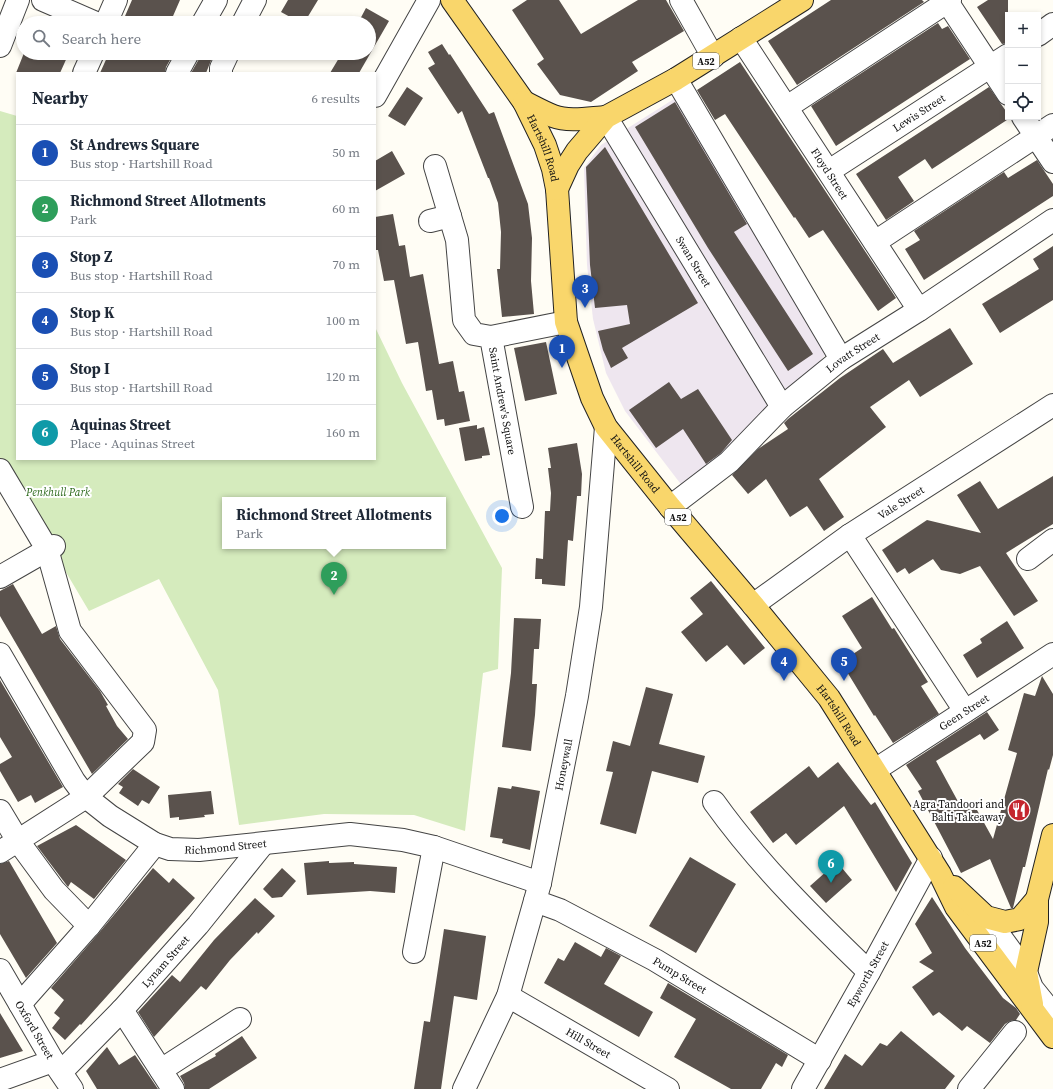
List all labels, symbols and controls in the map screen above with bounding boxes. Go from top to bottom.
map controls [1005,12,1041,120]
button: + [1005,12,1041,48]
search box [16,16,376,60]
icon: search [30,27,52,49]
text: Search here [62,28,141,49]
button: − [1005,48,1041,84]
road number: A52 [693,53,719,69]
button: locate [1005,84,1041,120]
text: Nearby [32,86,88,110]
text: 6 results [312,90,360,107]
street label: Lewis Street [890,90,948,135]
street label: Hartshill Road [524,112,563,184]
text: St Andrews Square [70,134,199,155]
text: 1 [41,144,49,161]
text: 50 m [332,144,360,161]
street label: Floyd Street [807,145,852,202]
text: Bus stop · Hartshill Road [70,155,213,172]
text: Richmond Street Allotments [70,190,266,211]
text: 2 [41,200,49,217]
text: 60 m [332,200,360,217]
text: Park [70,211,97,228]
street label: Swan Street [672,233,715,290]
text: Stop Z [70,246,112,267]
text: 3 [41,256,49,273]
text: 70 m [332,256,360,273]
text: Bus stop · Hartshill Road [70,267,213,284]
pin: 3 [572,275,598,308]
text: Stop K [70,302,114,323]
text: 4 [41,312,49,329]
text: 100 m [326,312,360,329]
text: Bus stop · Hartshill Road [70,323,213,340]
street label: Lovatt Street [823,329,883,376]
pin: 1 [549,335,575,368]
street label: Saint Andrew's Square [486,346,520,456]
text: Stop I [70,358,110,379]
text: 5 [41,368,49,385]
text: 120 m [326,368,360,385]
text: Bus stop · Hartshill Road [70,379,213,396]
text: Aquinas Street [70,414,171,435]
text: 6 [41,424,49,441]
text: 160 m [326,424,360,441]
street label: Hartshill Road [607,431,664,497]
text: Place · Aquinas Street [70,435,195,452]
street label: Vale Street [875,482,927,523]
park label: Penkhull Park [25,485,91,500]
popup [222,497,446,549]
text: Richmond Street Allotments [236,504,432,525]
your location [492,506,512,526]
road number: A52 [665,509,691,525]
text: Park [236,525,263,542]
pin: 2 [321,562,347,595]
pin: 4 [771,648,797,681]
pin: 5 [831,648,857,681]
street label: Hartshill Road [813,681,865,749]
street label: Geen Street [936,690,992,734]
street label: Honeywall [551,737,576,792]
place label: Agra Tandoori and Balti Takeaway [913,797,1005,825]
restaurant icon: Agra Tandoori and Balti Takeaway [1006,797,1032,823]
street label: Richmond Street [184,835,268,858]
pin: 6 [818,850,844,883]
street label: Lynam Street [138,932,193,991]
road number: A52 [970,935,996,951]
street label: Epworth Street [843,938,892,1010]
street label: Pump Street [650,953,710,997]
street label: Oxford Street [12,998,58,1062]
street label: Hill Street [563,1024,614,1062]

